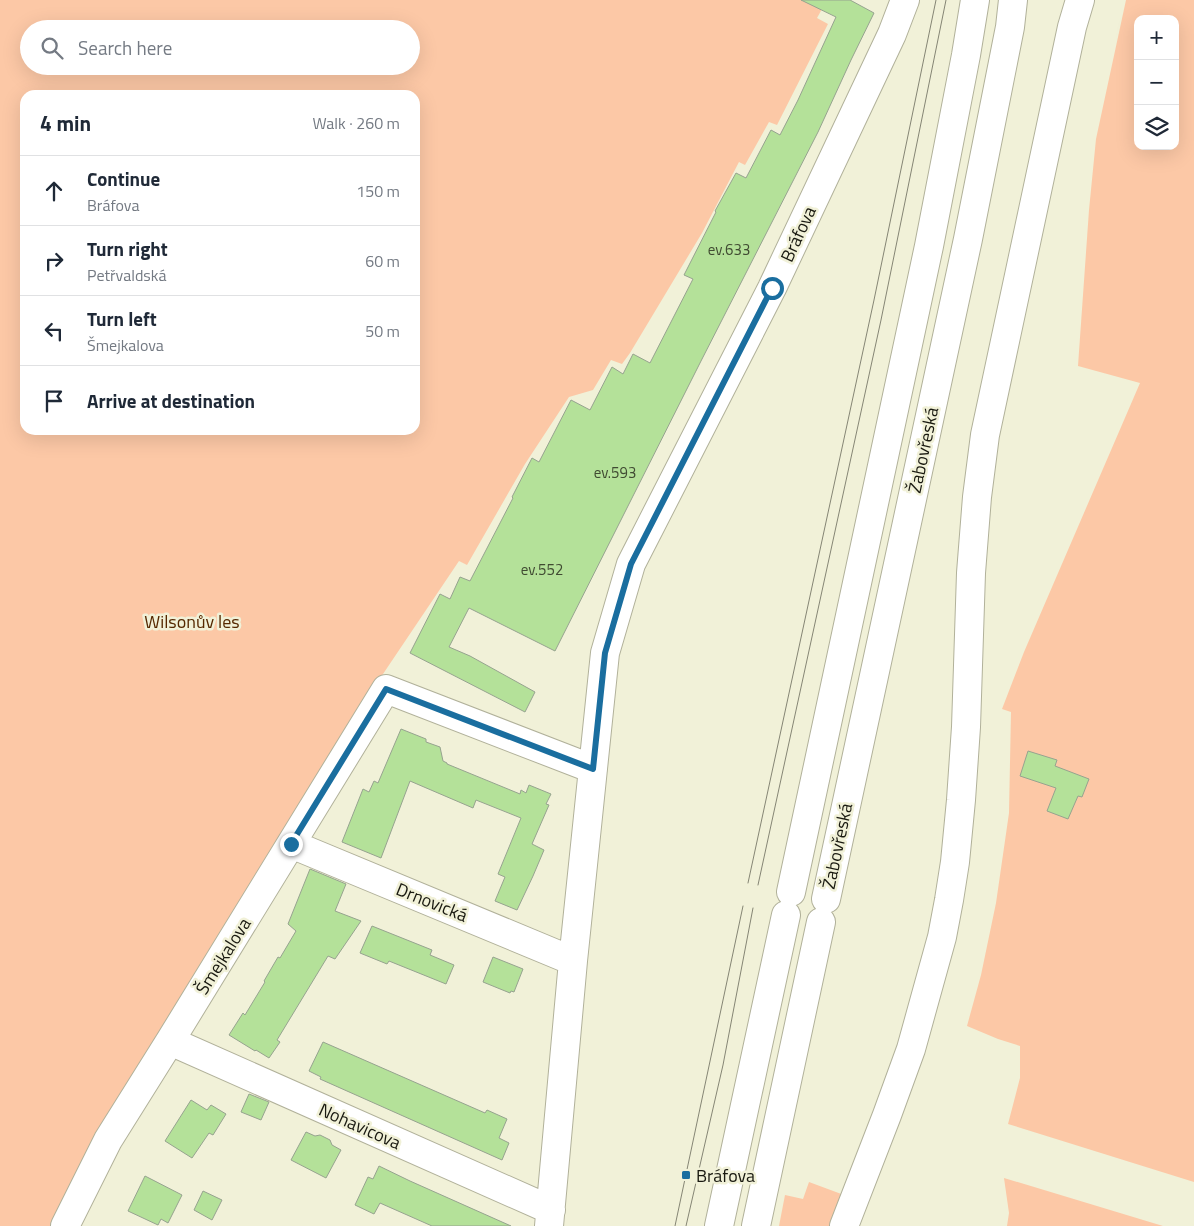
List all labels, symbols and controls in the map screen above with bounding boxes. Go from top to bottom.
map controls [1134,15,1179,150]
button: + [1134,15,1179,60]
search box [20,20,420,75]
text: Search here [78,33,172,62]
icon: search [38,34,66,62]
button: − [1134,60,1179,105]
button: layers [1134,105,1179,150]
text: 4 min [40,107,91,139]
text: Walk · 260 m [312,111,400,135]
text: Continue [87,164,160,193]
icon: ahead [40,177,68,205]
text: 150 m [356,179,400,203]
text: Bráfova [87,193,139,217]
street label: Bráfova [773,202,823,266]
text: Turn right [87,234,168,263]
house number: ev.633 [708,238,750,261]
icon: right [40,247,68,275]
text: 60 m [365,249,400,273]
text: Petřvaldská [87,263,166,287]
route start [761,277,784,300]
text: Turn left [87,304,157,333]
icon: left [40,317,68,345]
text: 50 m [365,319,400,343]
text: Šmejkalova [87,333,164,357]
text: Arrive at destination [87,386,255,415]
icon: arrive [40,387,68,415]
street label: Žabovřeská [901,405,945,495]
house number: ev.593 [594,461,636,484]
house number: ev.552 [521,558,563,581]
park label: Wilsonův les [144,608,240,635]
street label: Žabovřeská [815,801,859,891]
route end [280,833,303,856]
street label: Drnovická [392,875,472,929]
street label: Šmejkalova [189,912,257,1000]
street label: Nohavicova [315,1096,405,1156]
place label: Bráfova [696,1162,755,1189]
marker: Bráfova [680,1169,692,1181]

